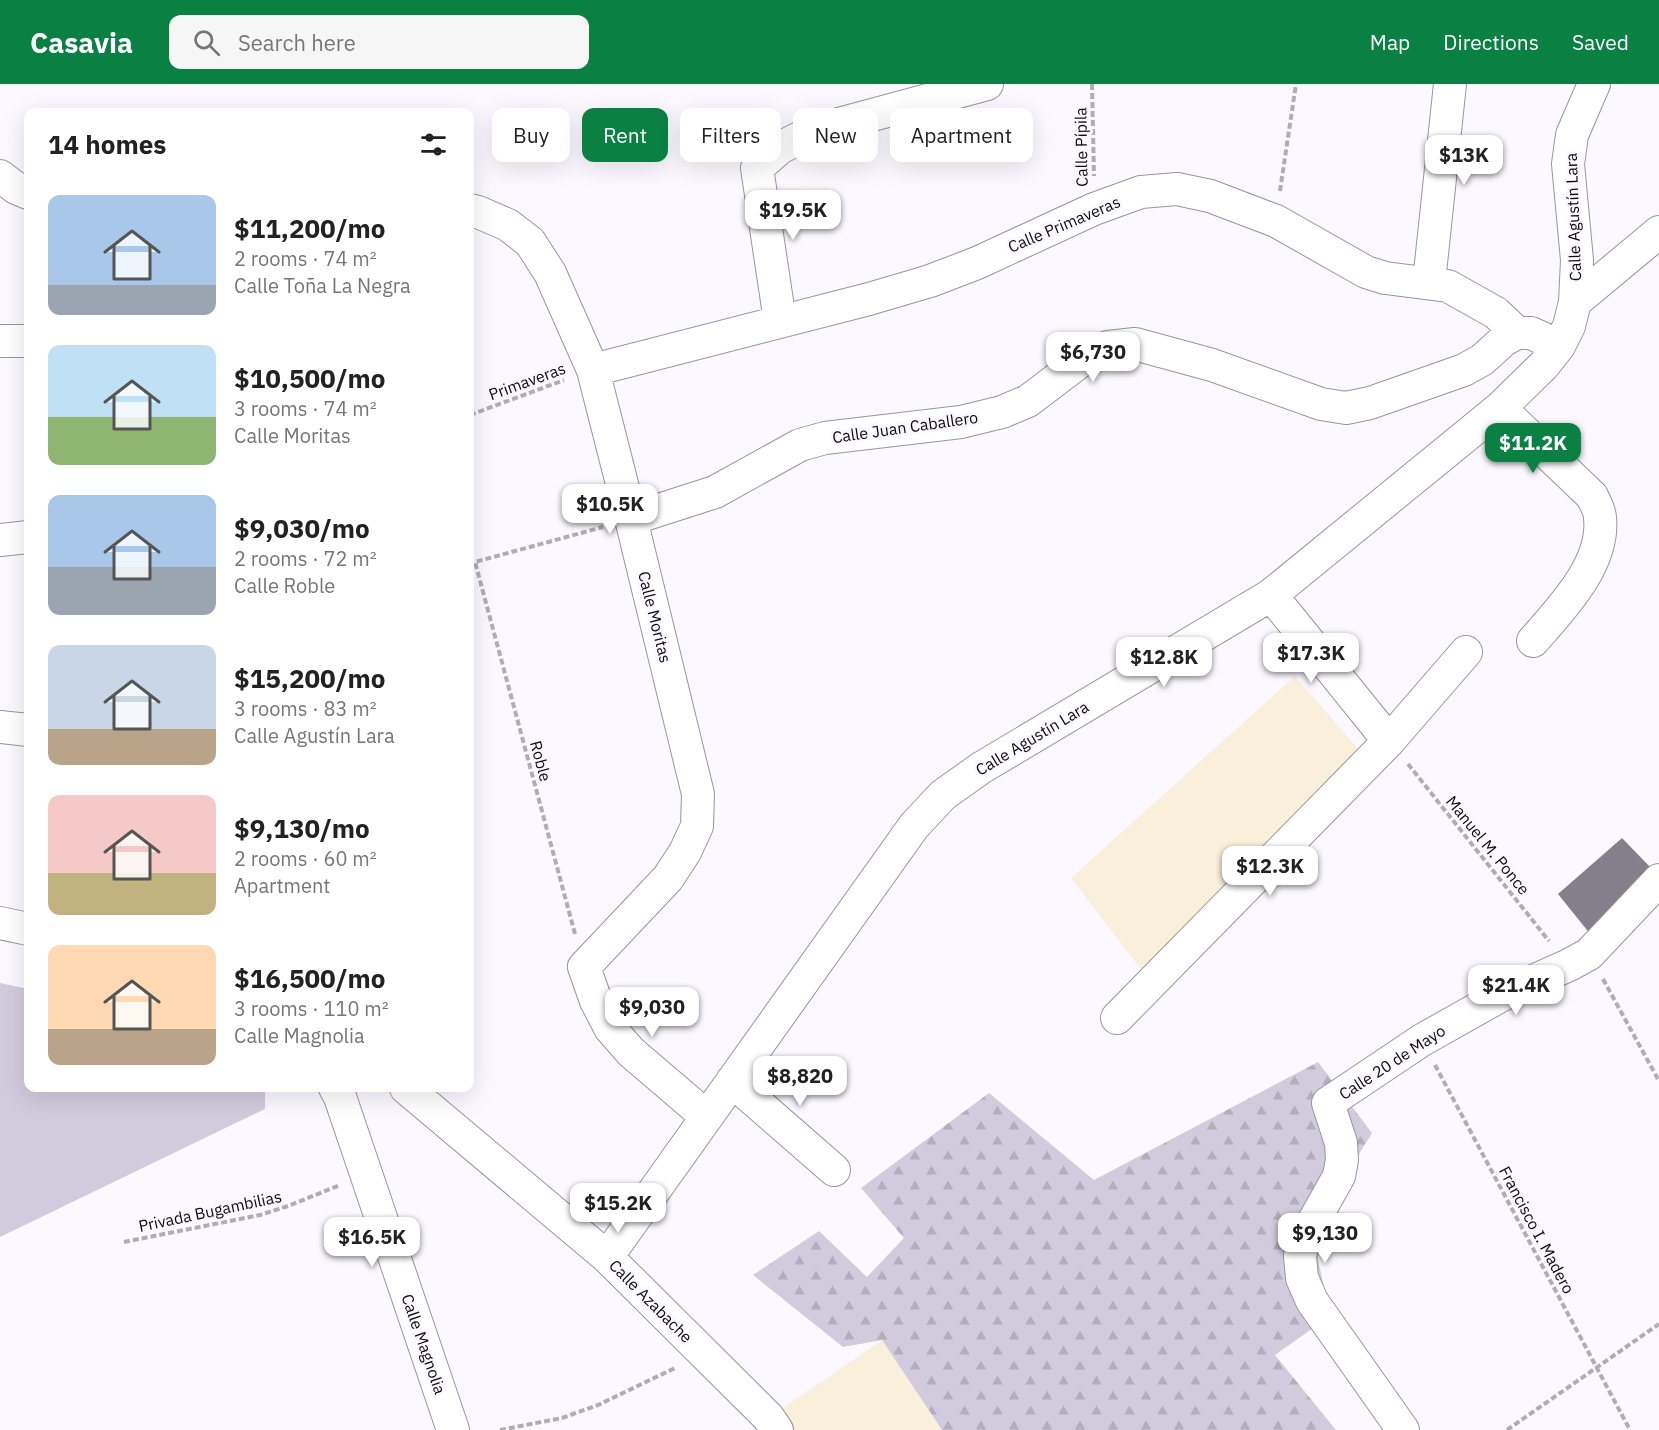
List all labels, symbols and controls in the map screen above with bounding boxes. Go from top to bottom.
search box [169,15,589,69]
text: Casavia [30,24,133,61]
icon: search [190,26,223,59]
text: Search here [238,28,356,57]
text: Map [1370,28,1410,56]
text: Directions [1443,28,1539,56]
text: Saved [1572,28,1629,56]
street label: Calle Pípila [1070,107,1092,187]
chip: Buy [492,108,570,162]
chip: Rent [582,108,668,162]
chip: Filters [680,108,781,162]
chip: New [793,108,878,162]
chip: Apartment [890,108,1033,162]
text: 14 homes [48,127,166,161]
icon: filters [417,128,450,161]
pin: $13K [1428,135,1500,186]
text: $13K [1439,141,1489,168]
street label: Calle Agustín Lara [1561,152,1585,282]
pin: $19.5K [744,190,842,241]
street label: Calle Primaveras [1005,191,1123,257]
text: $19.5K [759,196,827,223]
text: $11,200/mo [234,211,385,245]
icon: home [96,219,168,291]
text: 2 rooms · 74 m² [234,245,377,272]
text: Calle Toña La Negra [234,272,411,299]
pin: $6,730 [1044,332,1142,383]
text: $6,730 [1060,338,1126,365]
street label: Primaveras [486,358,568,404]
text: $10,500/mo [234,361,385,395]
icon: home [96,369,168,441]
text: 3 rooms · 74 m² [234,395,377,422]
street label: Calle Juan Caballero [831,407,979,447]
text: Calle Moritas [234,422,351,449]
pin: $11.2K [1484,423,1582,474]
text: $11.2K [1499,429,1567,456]
pin: $10.5K [561,484,659,535]
text: $10.5K [576,490,644,517]
text: $9,030/mo [234,511,370,545]
icon: home [96,519,168,591]
text: 2 rooms · 72 m² [234,545,377,572]
street label: Calle Moritas [634,569,676,665]
text: Calle Roble [234,572,335,599]
pin: $17.3K [1262,633,1360,684]
pin: $12.8K [1115,637,1213,688]
text: $17.3K [1277,639,1345,666]
text: $12.8K [1130,643,1198,670]
text: $15,200/mo [234,661,385,695]
icon: home [96,669,168,741]
text: 3 rooms · 83 m² [234,695,377,722]
street label: Calle Agustín Lara [972,696,1093,780]
text: Calle Agustín Lara [234,722,395,749]
street label: Roble [526,738,556,784]
street label: Manuel M. Ponce [1442,791,1534,899]
text: $9,130/mo [234,811,370,845]
icon: home [96,819,168,891]
text: 2 rooms · 60 m² [234,845,377,872]
pin: $12.3K [1221,846,1319,897]
text: $12.3K [1236,852,1304,879]
text: Apartment [234,872,330,899]
text: $16,500/mo [234,961,385,995]
pin: $21.4K [1467,965,1565,1016]
icon: home [96,969,168,1041]
text: $21.4K [1482,971,1550,998]
pin: $9,030 [603,987,701,1038]
text: $9,030 [619,993,685,1020]
text: 3 rooms · 110 m² [234,995,389,1022]
street label: Calle 20 de Mayo [1335,1020,1449,1104]
text: Calle Magnolia [234,1022,365,1049]
pin: $8,820 [751,1056,849,1107]
text: $8,820 [767,1062,833,1089]
street label: Francisco I. Madero [1495,1163,1579,1297]
pin: $15.2K [569,1183,667,1234]
street label: Privada Bugambilias [137,1186,283,1236]
text: $15.2K [584,1189,652,1216]
pin: $9,130 [1276,1213,1374,1264]
pin: $16.5K [323,1217,421,1268]
text: $9,130 [1292,1219,1358,1246]
text: $16.5K [338,1223,406,1250]
street label: Calle Azabache [605,1255,697,1347]
street label: Calle Magnolia [398,1291,451,1397]

